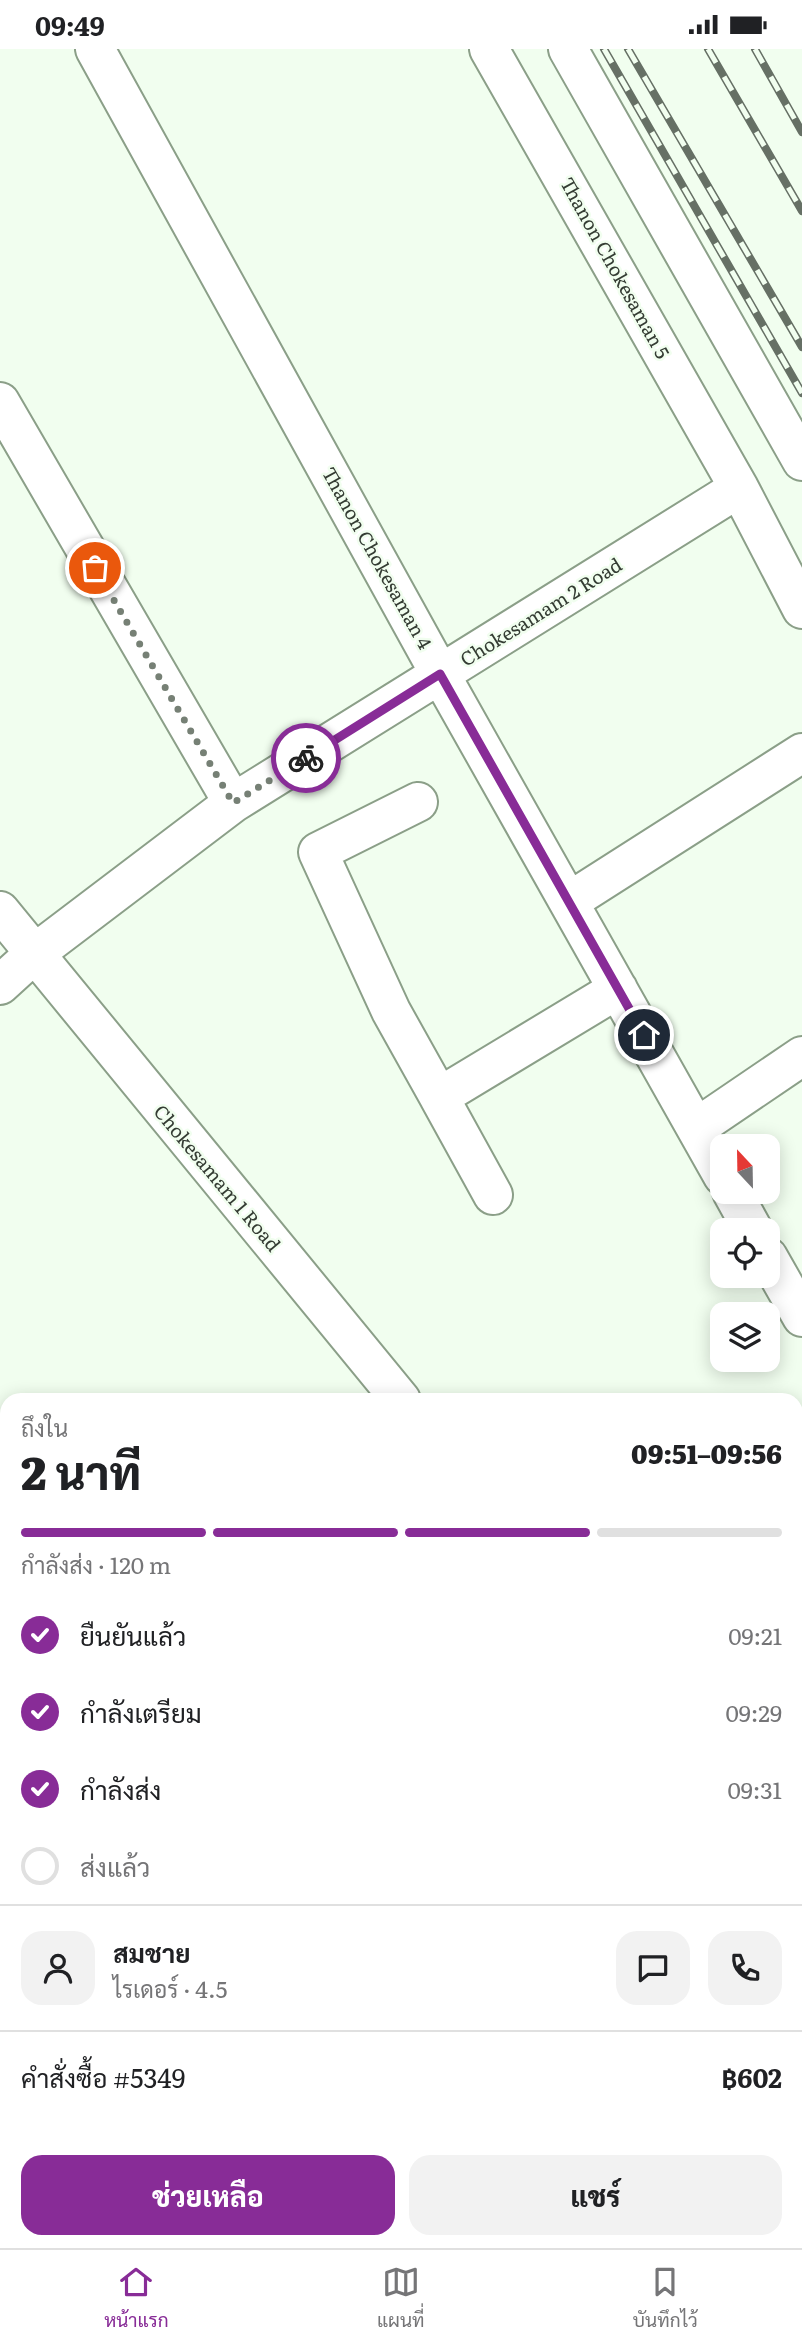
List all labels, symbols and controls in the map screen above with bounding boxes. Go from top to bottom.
text: 09:49 [35,5,105,44]
street label: Thanon Chokesaman 5 [554,172,678,364]
street label: Thanon Chokesaman 4 [316,461,440,654]
pin [65,538,125,598]
icon: bag [76,549,114,587]
street label: Chokesamam 2 Road [454,550,627,672]
courier [271,723,341,793]
icon: bike [287,739,325,777]
pin [614,1005,674,1065]
icon: home [625,1016,663,1054]
street label: Chokesamam 1 Road [148,1098,288,1257]
north arrow [710,1134,780,1204]
map controls [710,1134,780,1372]
button: locate [710,1218,780,1288]
button: layers [710,1302,780,1372]
text: ถึงใน [21,1410,68,1444]
text: 09:51–09:56 [631,1433,782,1472]
text: 2 นาที [21,1436,141,1504]
text: กำลังส่ง · 120 m [21,1547,171,1581]
text: ยืนยันแล้ว [80,1615,186,1654]
icon: check [21,1616,59,1654]
text: 09:21 [728,1618,782,1652]
text: กำลังเตรียม [80,1692,202,1731]
icon: check [21,1693,59,1731]
text: 09:29 [726,1695,782,1729]
text: กำลังส่ง [80,1769,161,1808]
icon: check [21,1770,59,1808]
text: 09:31 [727,1772,782,1806]
text: ส่งแล้ว [80,1846,150,1885]
button: person [21,1931,95,2005]
button: chat [616,1931,690,2005]
button: phone [708,1931,782,2005]
text: สมชาย [113,1932,190,1971]
text: ไรเดอร์ · 4.5 [113,1971,227,2005]
text: คำสั่งซื้อ #5349 [21,2057,185,2096]
text: ฿602 [722,2057,782,2096]
button: ช่วยเหลือ [21,2155,395,2235]
button: แชร์ [409,2155,782,2235]
tab: หน้าแรก [104,2263,169,2333]
tab: แผนที่ [377,2263,424,2333]
tab: บันทึกไว้ [633,2263,698,2333]

